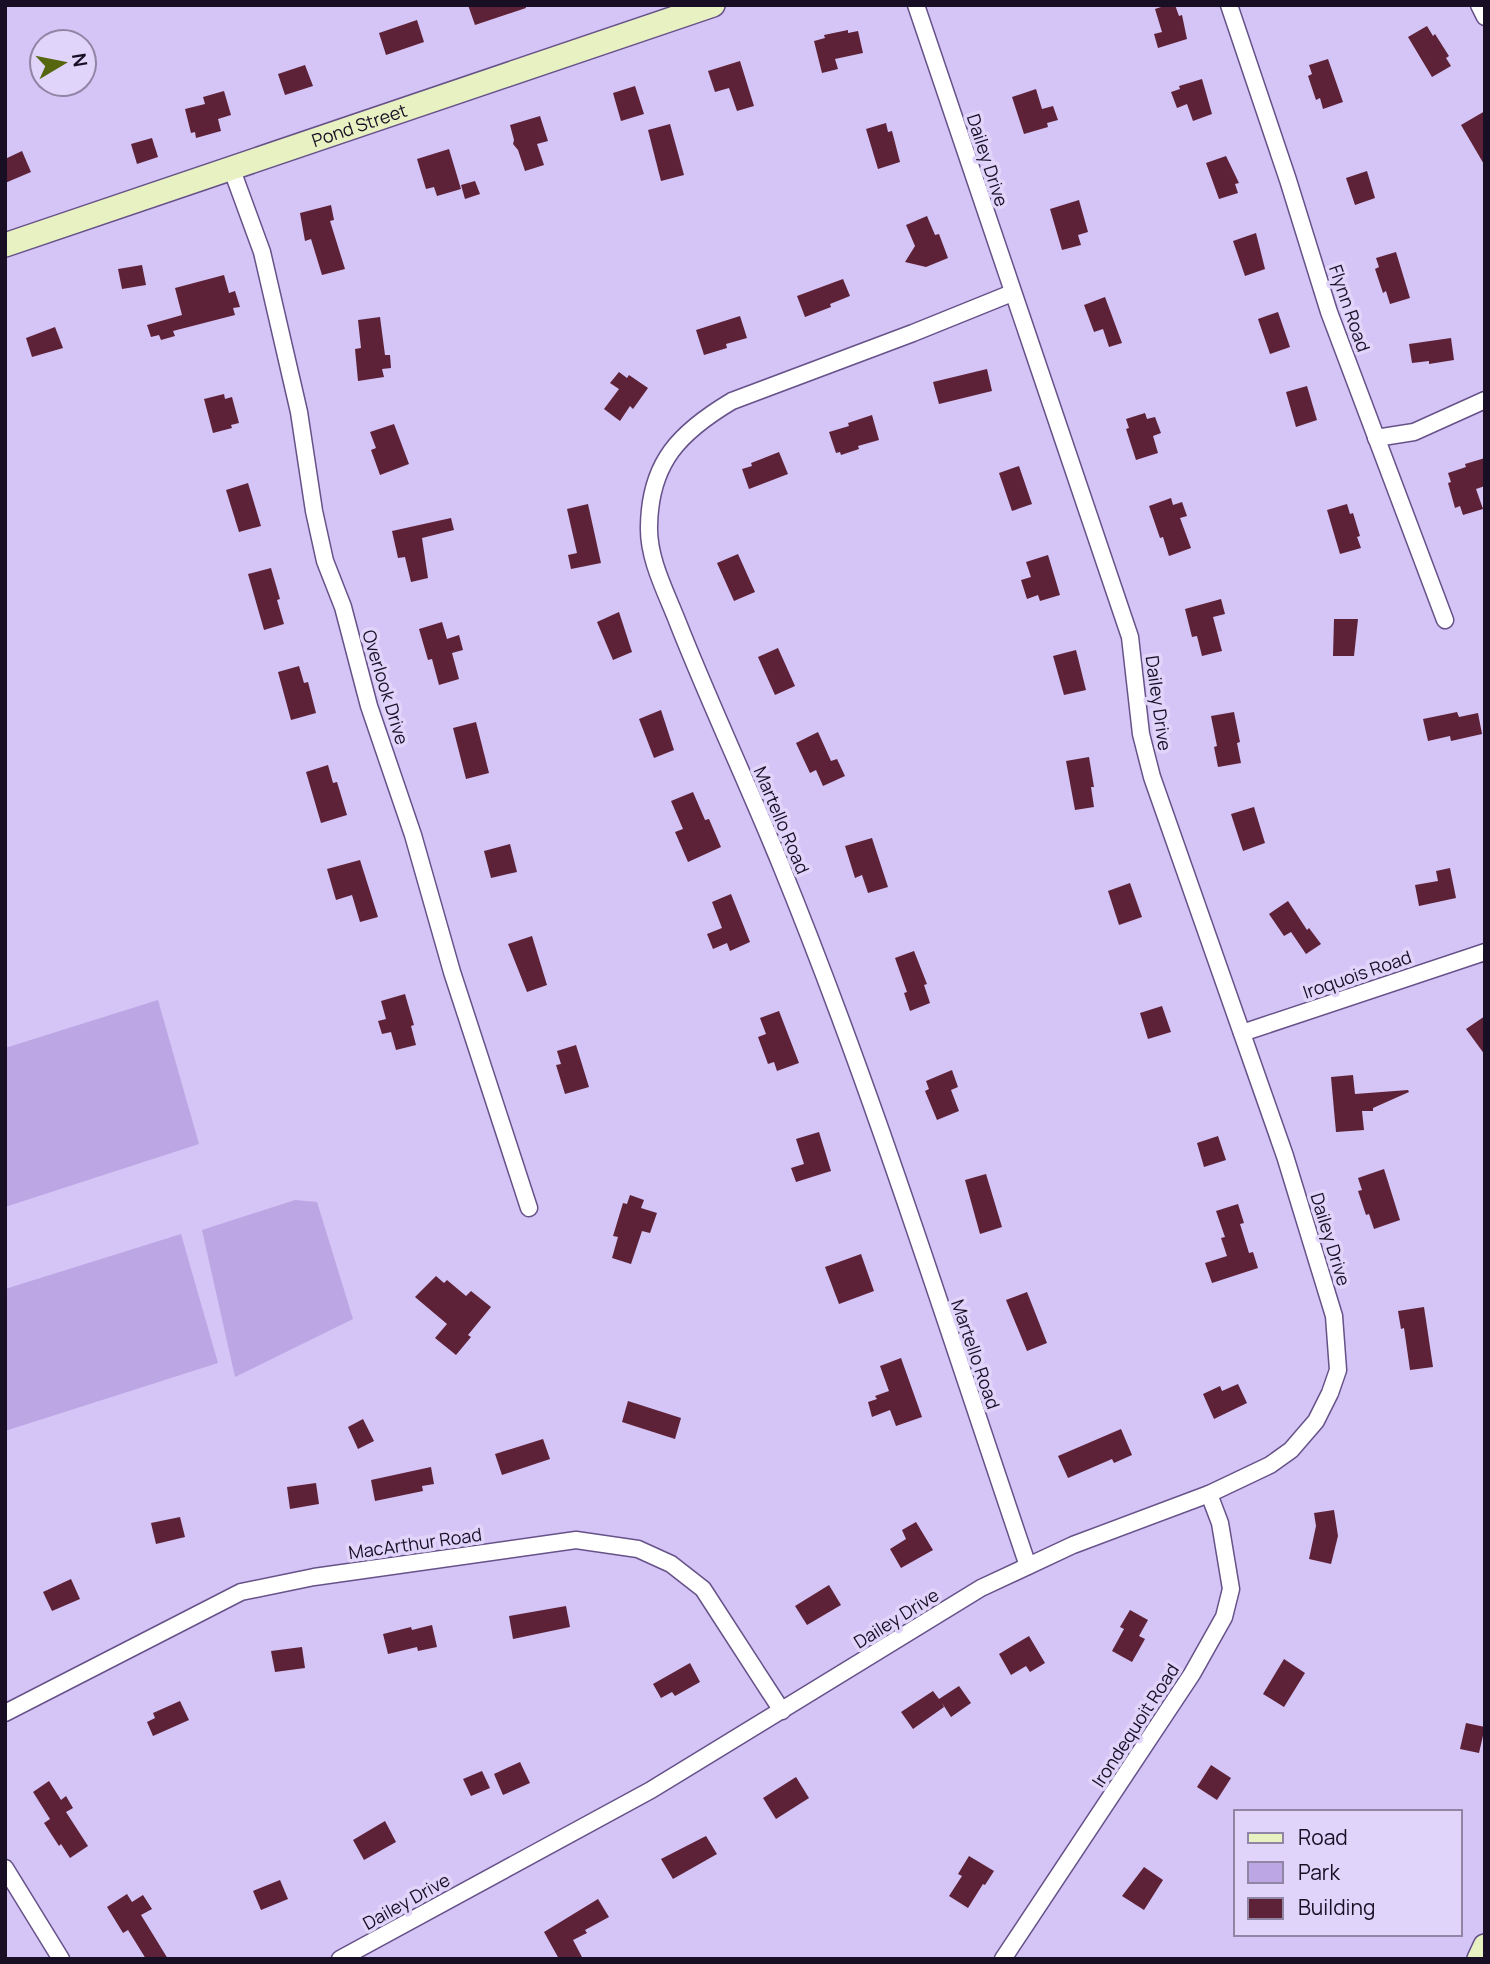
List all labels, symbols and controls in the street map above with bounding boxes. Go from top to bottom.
north arrow [28,28,98,98]
text: N [66,51,94,69]
street label: Pond Street [308,98,410,152]
street label: Dailey Drive [962,111,1014,209]
street label: Flynn Road [1324,261,1376,355]
street label: Overlook Drive [357,627,415,747]
street label: Dailey Drive [1140,654,1178,752]
street label: Martello Road [749,763,815,877]
street label: Iroquois Road [1300,944,1414,1004]
street label: Dailey Drive [1305,1190,1357,1288]
street label: Martello Road [946,1296,1006,1412]
street label: MacArthur Road [347,1522,483,1564]
street label: Dailey Drive [849,1582,943,1654]
street label: Irondequoit Road [1086,1659,1184,1791]
legend [1234,1810,1462,1936]
text: Road [1298,1823,1348,1851]
text: Park [1298,1858,1340,1886]
street label: Dailey Drive [358,1867,454,1935]
text: Building [1298,1893,1375,1921]

